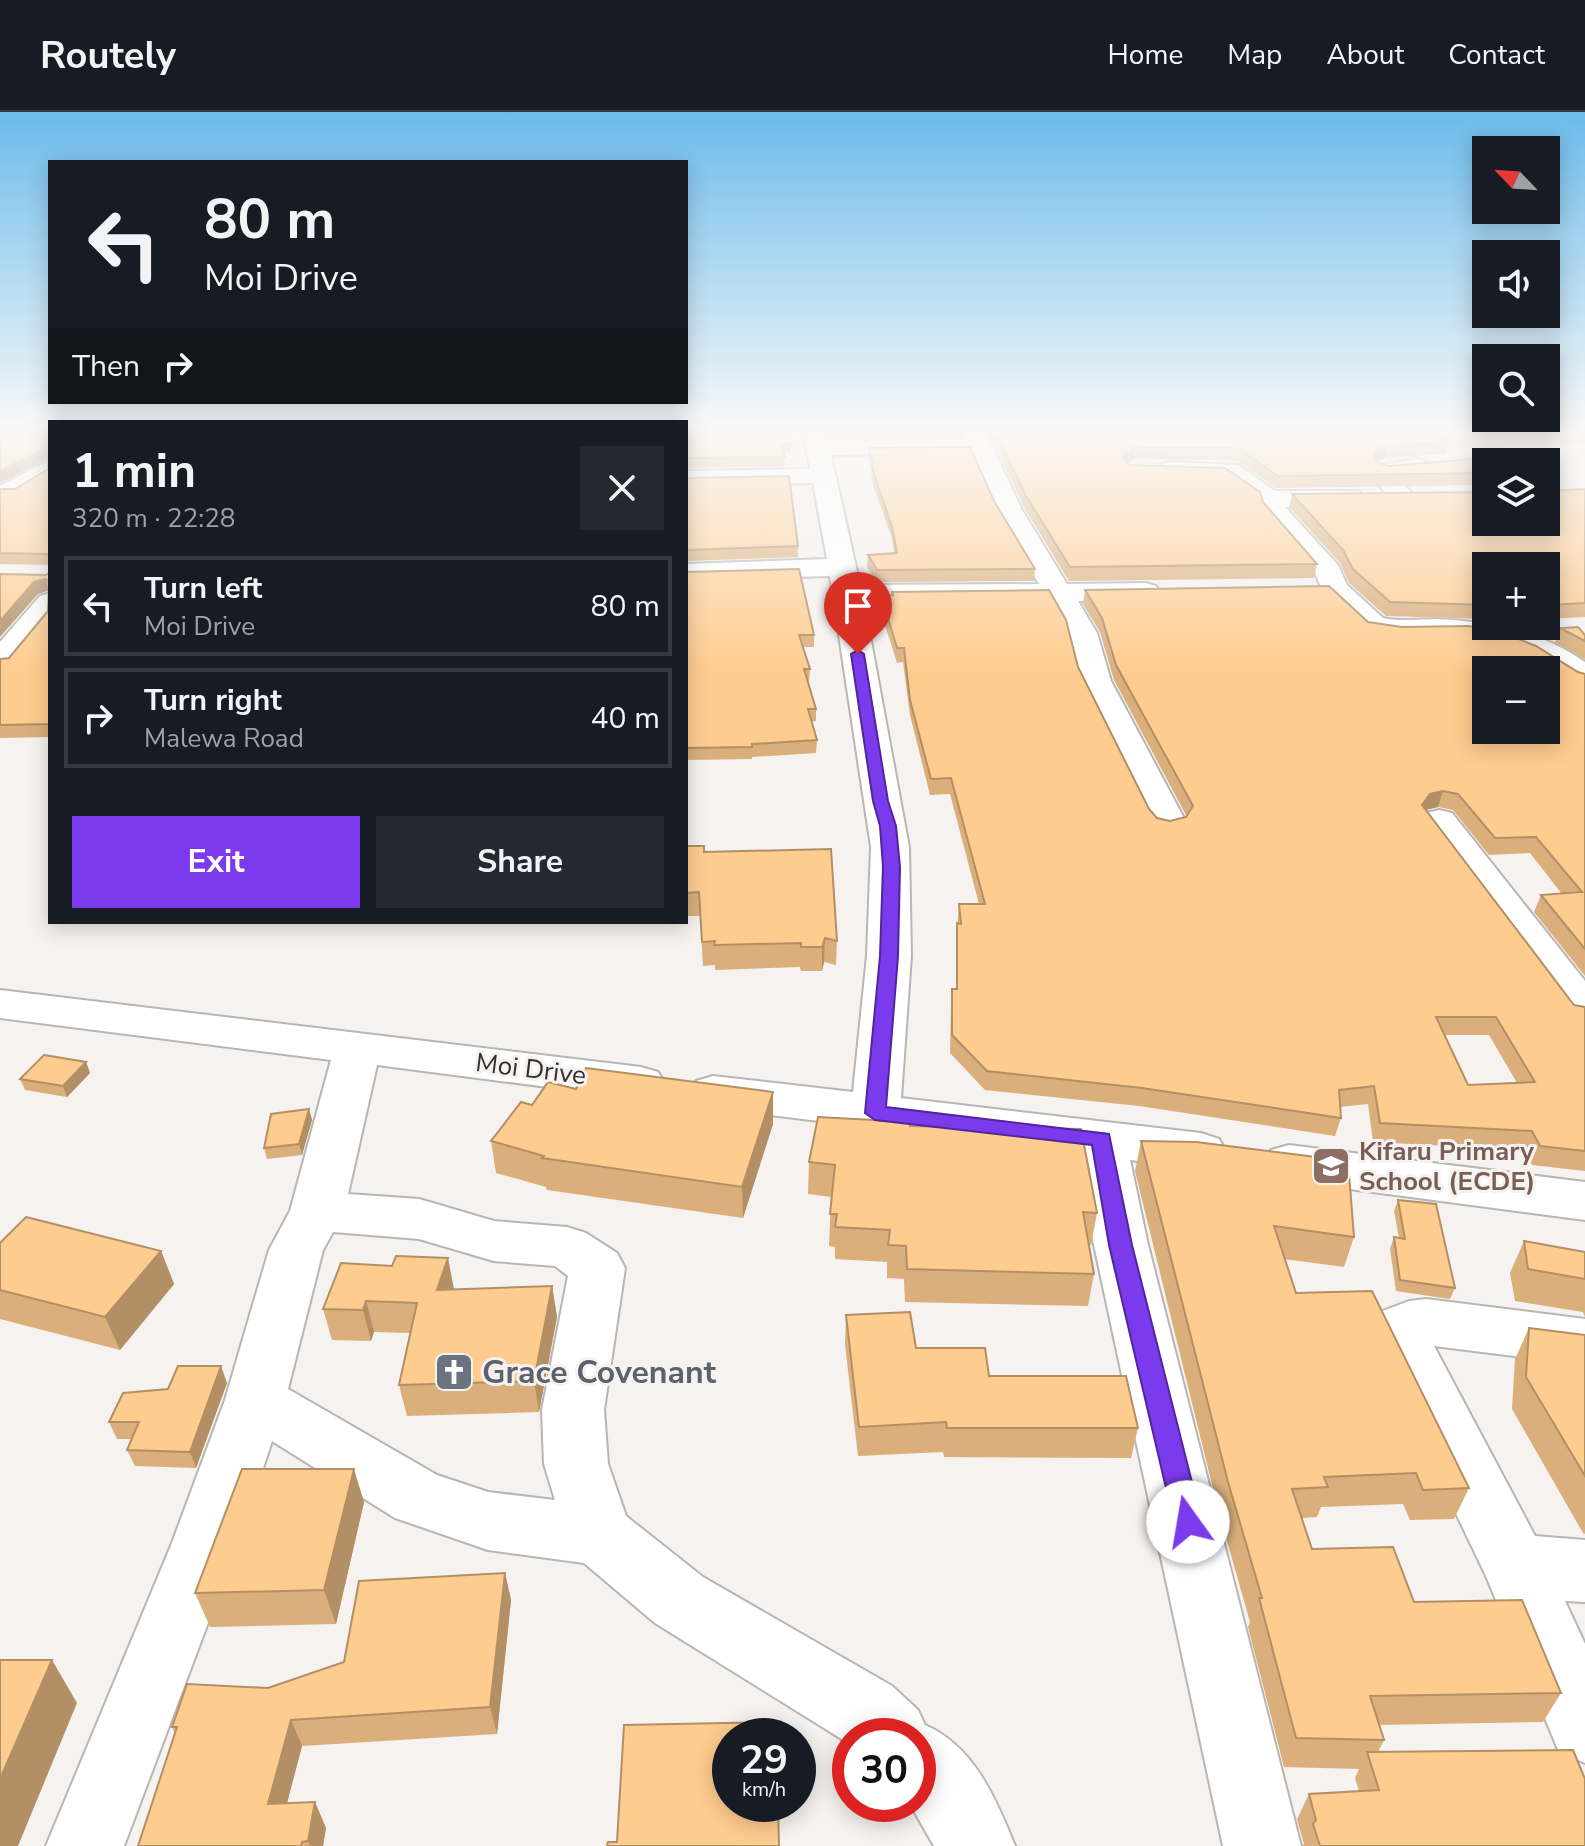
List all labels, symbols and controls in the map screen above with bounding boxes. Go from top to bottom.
text: Routely [40,30,176,81]
text: Home [1108,36,1183,74]
text: Map [1227,36,1282,74]
text: About [1326,36,1404,74]
text: Contact [1448,36,1545,74]
north arrow [1472,136,1560,224]
map controls [1472,136,1560,744]
text: 80 m [204,181,335,258]
icon: left [72,192,176,296]
button: sound [1472,240,1560,328]
text: Moi Drive [204,254,358,303]
icon: right [156,344,200,388]
button: search [1472,344,1560,432]
text: Then [72,346,140,387]
text: 1 min [72,438,196,504]
button: close [580,446,664,530]
button: layers [1472,448,1560,536]
text: 320 m · 22:28 [72,501,235,536]
button: + [1472,552,1560,640]
text: Turn left [144,568,262,609]
pin [824,572,892,654]
icon: left [76,584,120,628]
icon: arrive [836,584,880,628]
text: 80 m [591,586,660,627]
text: Moi Drive [144,609,255,644]
button: − [1472,656,1560,744]
text: Turn right [144,680,282,721]
icon: right [76,696,120,740]
text: 40 m [591,698,660,739]
text: Malewa Road [144,721,304,756]
button: Exit [72,816,360,908]
button: Share [376,816,664,908]
street label: Moi Drive [474,1045,588,1093]
place label: Kifaru Primary School (ECDE) [1359,1134,1535,1199]
school or university icon: Kifaru Primary School (ECDE) [1310,1145,1352,1187]
church icon: Grace Covenant [433,1351,475,1393]
place label: Grace Covenant [482,1351,717,1394]
position arrow [1146,1480,1230,1564]
speed limit sign: 30 [832,1718,936,1822]
text: 29 [740,1733,788,1787]
text: km/h [742,1776,786,1803]

